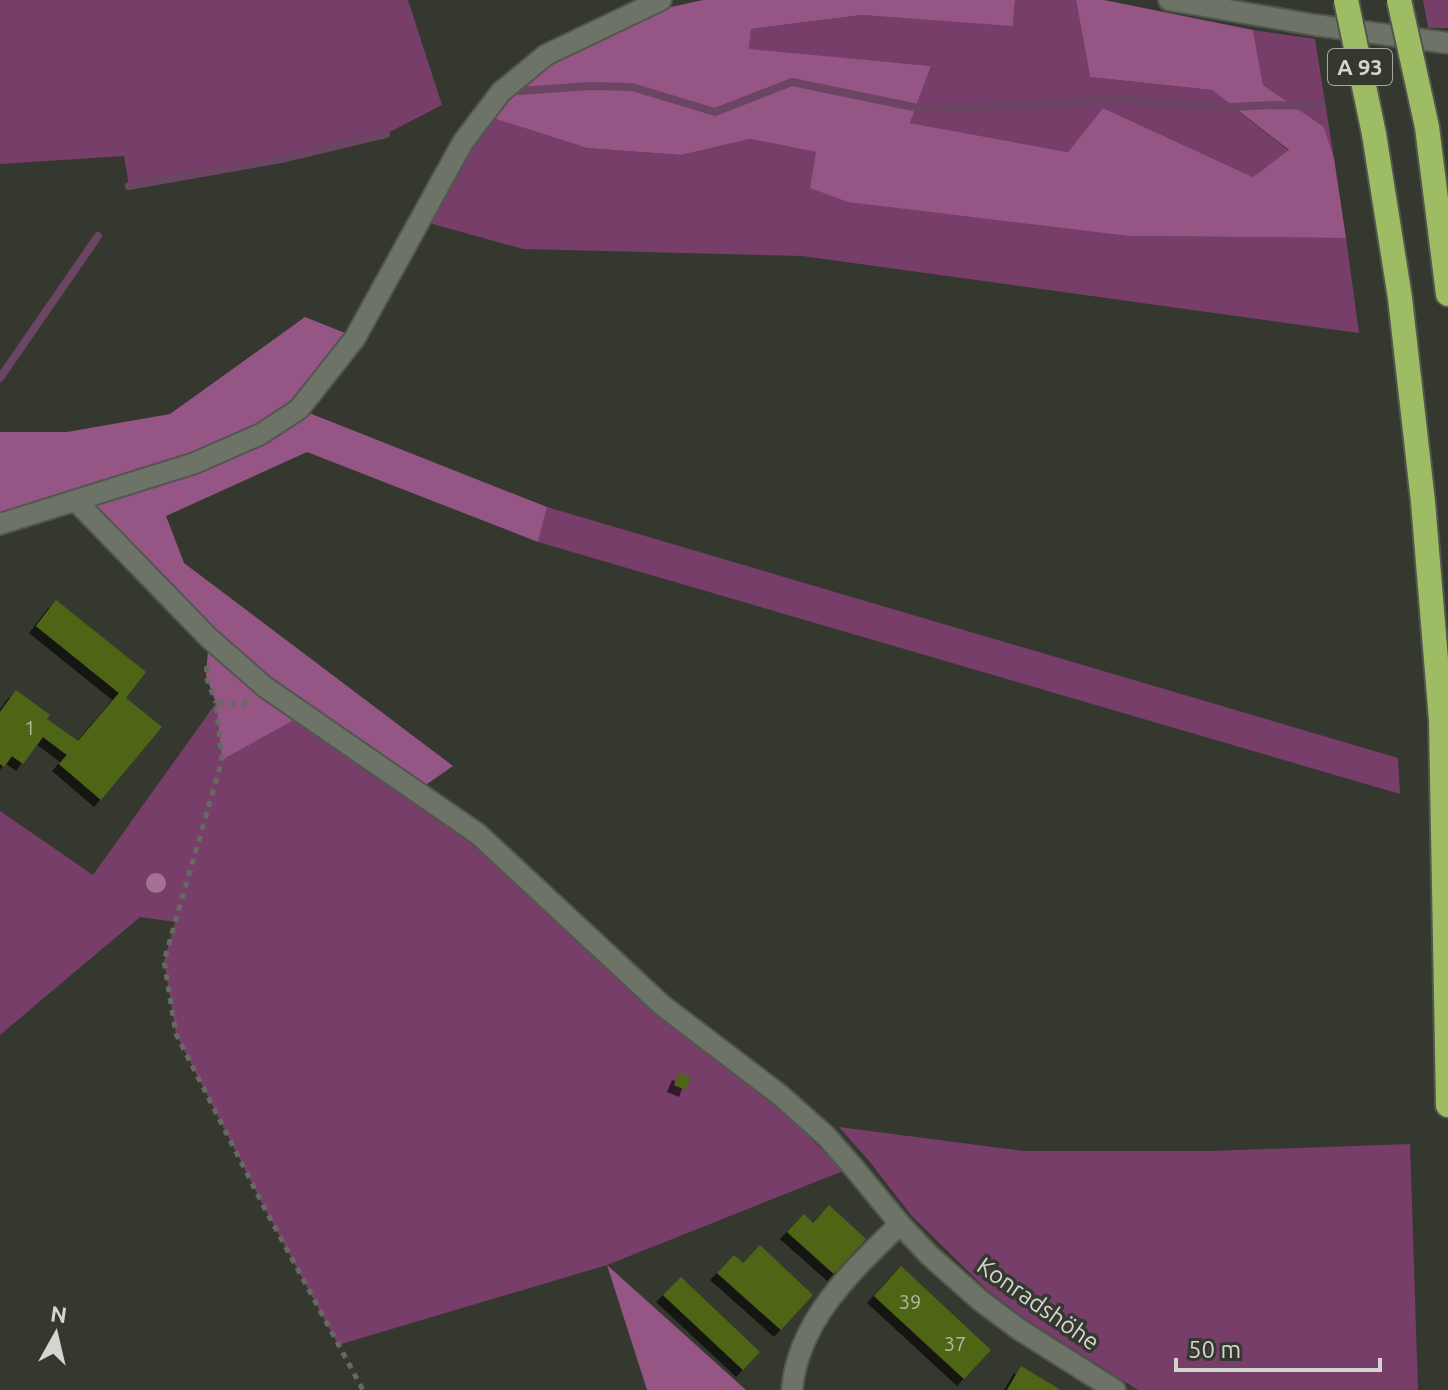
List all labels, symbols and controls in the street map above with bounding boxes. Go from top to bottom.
road number: A 93 [1328,49,1392,85]
house number: 1 [24,716,36,739]
street label: Konradshöhe [972,1252,1104,1356]
house number: 39 [899,1290,921,1313]
north arrow [16,1294,96,1374]
text: N [49,1300,69,1327]
scale bar [1176,1322,1380,1372]
house number: 37 [944,1332,966,1355]
text: 50 m [1188,1336,1241,1363]

